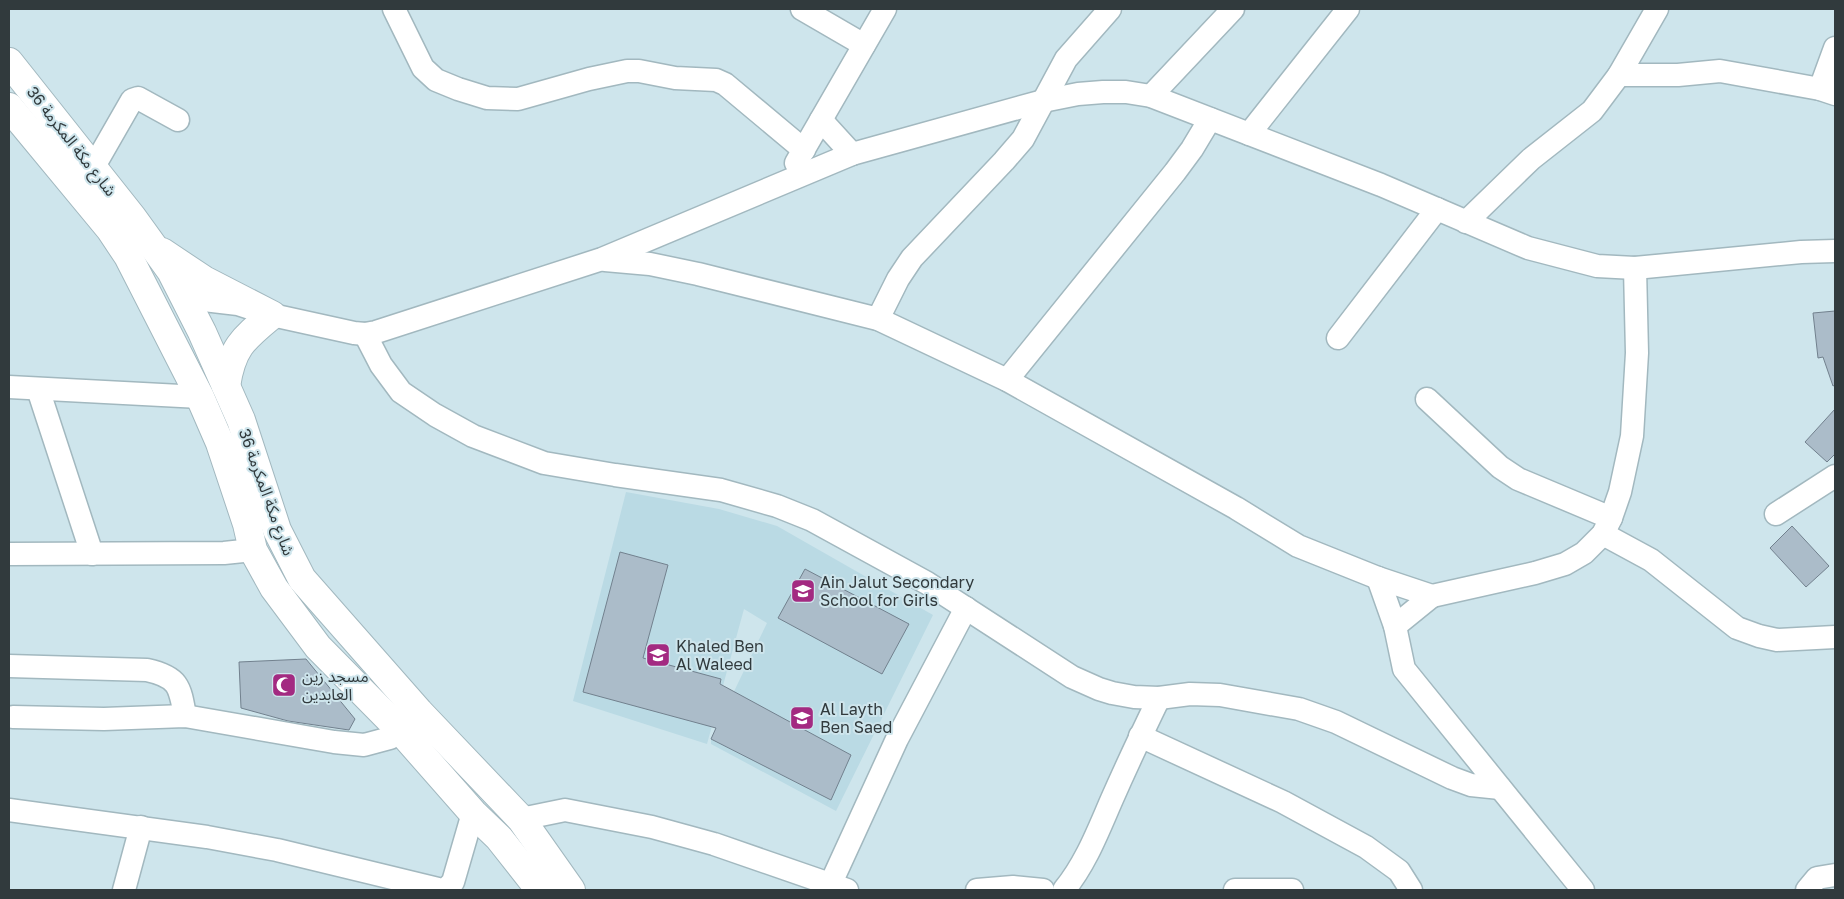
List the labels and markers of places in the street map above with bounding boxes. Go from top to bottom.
place label: Ain Jalut Secondary School for Girls [820,572,974,610]
school or university icon: Ain Jalut Secondary School for Girls [790,578,816,604]
place label: Khaled Ben Al Waleed [676,636,764,674]
school or university icon: Khaled Ben Al Waleed [645,642,671,668]
place label: مسجد زين العابدين [302,666,369,704]
mosque icon: مسجد زين العابدين [271,672,297,698]
place label: Al Layth Ben Saed [820,699,892,737]
school or university icon: Al Layth Ben Saed [789,705,815,731]

